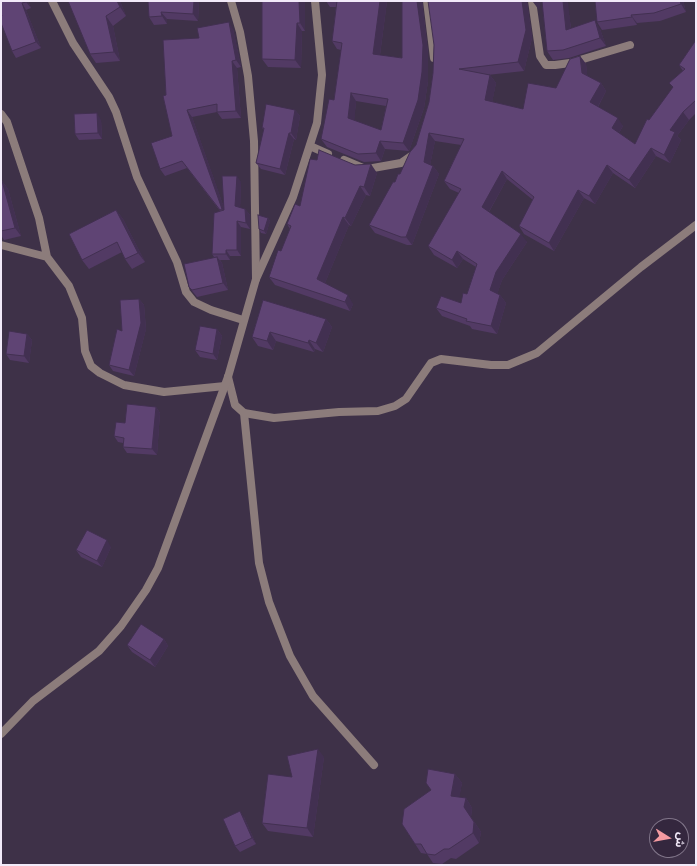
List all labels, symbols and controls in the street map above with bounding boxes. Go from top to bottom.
north arrow [649,818,689,858]
text: ش [671,831,688,849]

